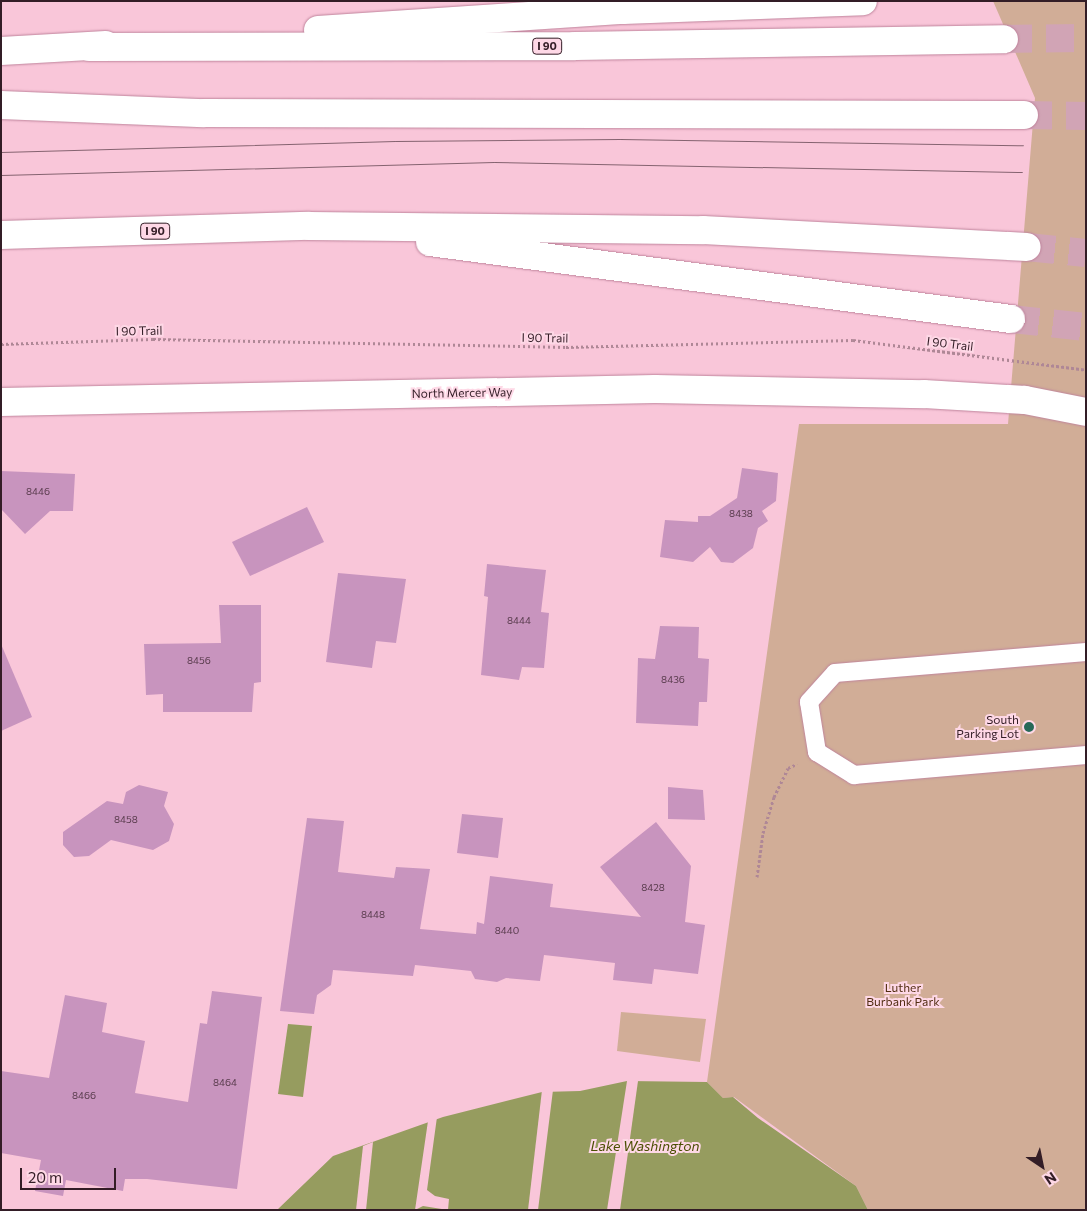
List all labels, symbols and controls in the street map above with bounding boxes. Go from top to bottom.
road number: I 90 [532,37,562,54]
road number: I 90 [140,222,170,240]
street label: I 90 Trail [115,323,163,339]
street label: I 90 Trail [521,330,569,346]
street label: I 90 Trail [926,334,974,354]
street label: North Mercer Way [411,385,513,401]
house number: 8446 [26,486,50,498]
house number: 8438 [729,508,753,520]
house number: 8444 [507,615,531,627]
house number: 8456 [187,655,211,667]
house number: 8436 [661,674,685,686]
place label: South Parking Lot [956,713,1019,741]
marker: South Parking Lot [1023,721,1035,733]
house number: 8458 [114,814,138,826]
house number: 8428 [641,882,665,894]
house number: 8448 [361,909,385,921]
house number: 8440 [495,925,519,937]
park label: Luther Burbank Park [866,981,940,1009]
house number: 8464 [213,1077,237,1089]
house number: 8466 [72,1090,96,1102]
water label: Lake Washington [590,1138,700,1154]
north arrow [1017,1141,1067,1191]
scale bar [22,1158,119,1190]
text: 20 m [28,1168,62,1186]
text: N [1042,1169,1060,1189]

